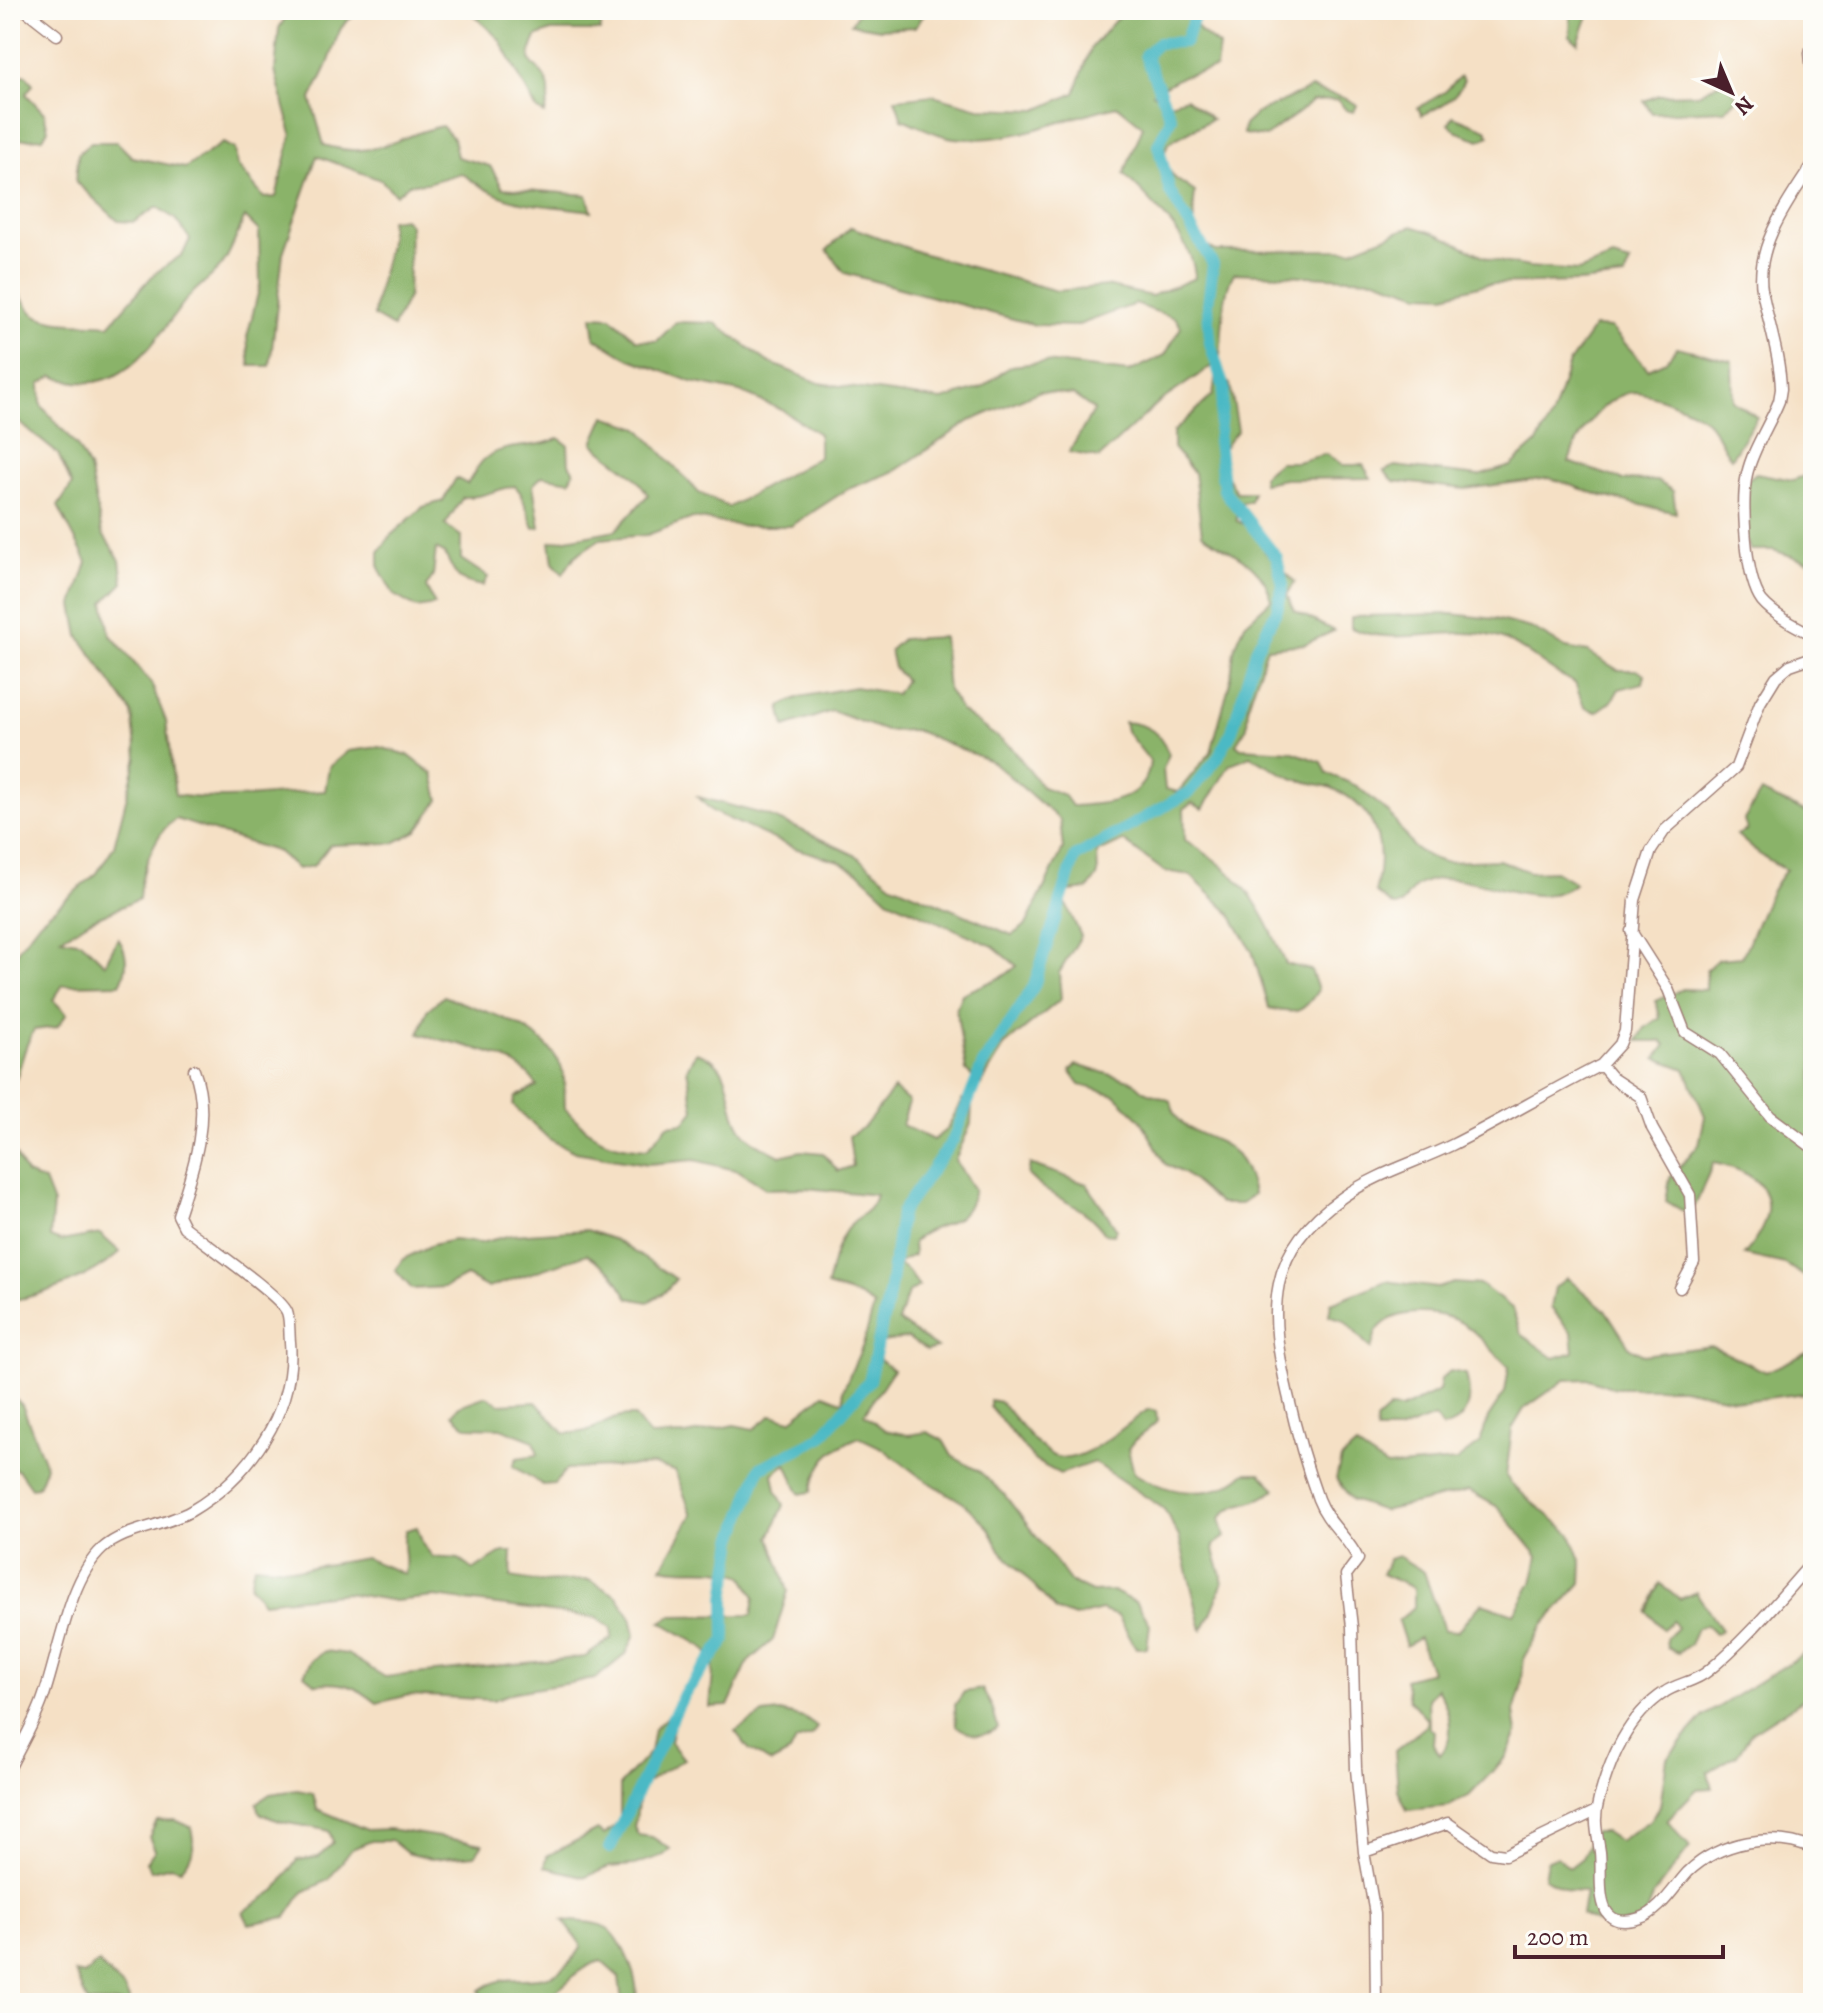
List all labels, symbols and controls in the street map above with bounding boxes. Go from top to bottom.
north arrow [1691,52,1771,132]
text: N [1728,89,1760,122]
scale bar [1515,1909,1723,1959]
text: 200 m [1527,1921,1589,1953]

